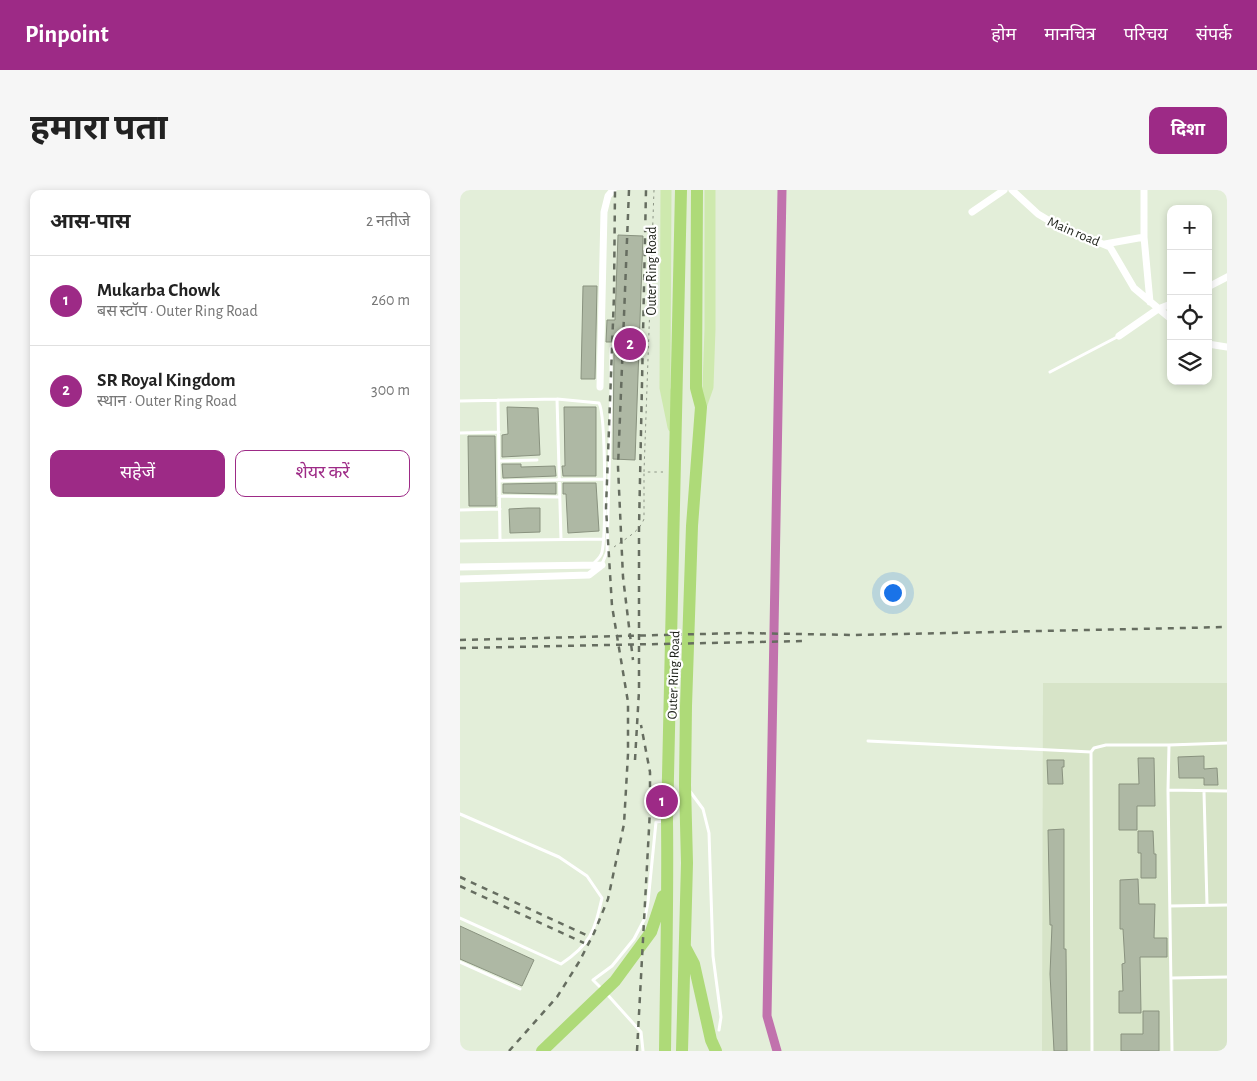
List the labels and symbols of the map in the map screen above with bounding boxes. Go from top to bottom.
street label: Main road [1045,215,1102,249]
street label: Outer Ring Road [645,227,659,315]
pin: 2 [614,325,646,363]
your location [880,580,906,606]
street label: Outer Ring Road [665,630,683,720]
pin: 1 [646,782,678,820]

